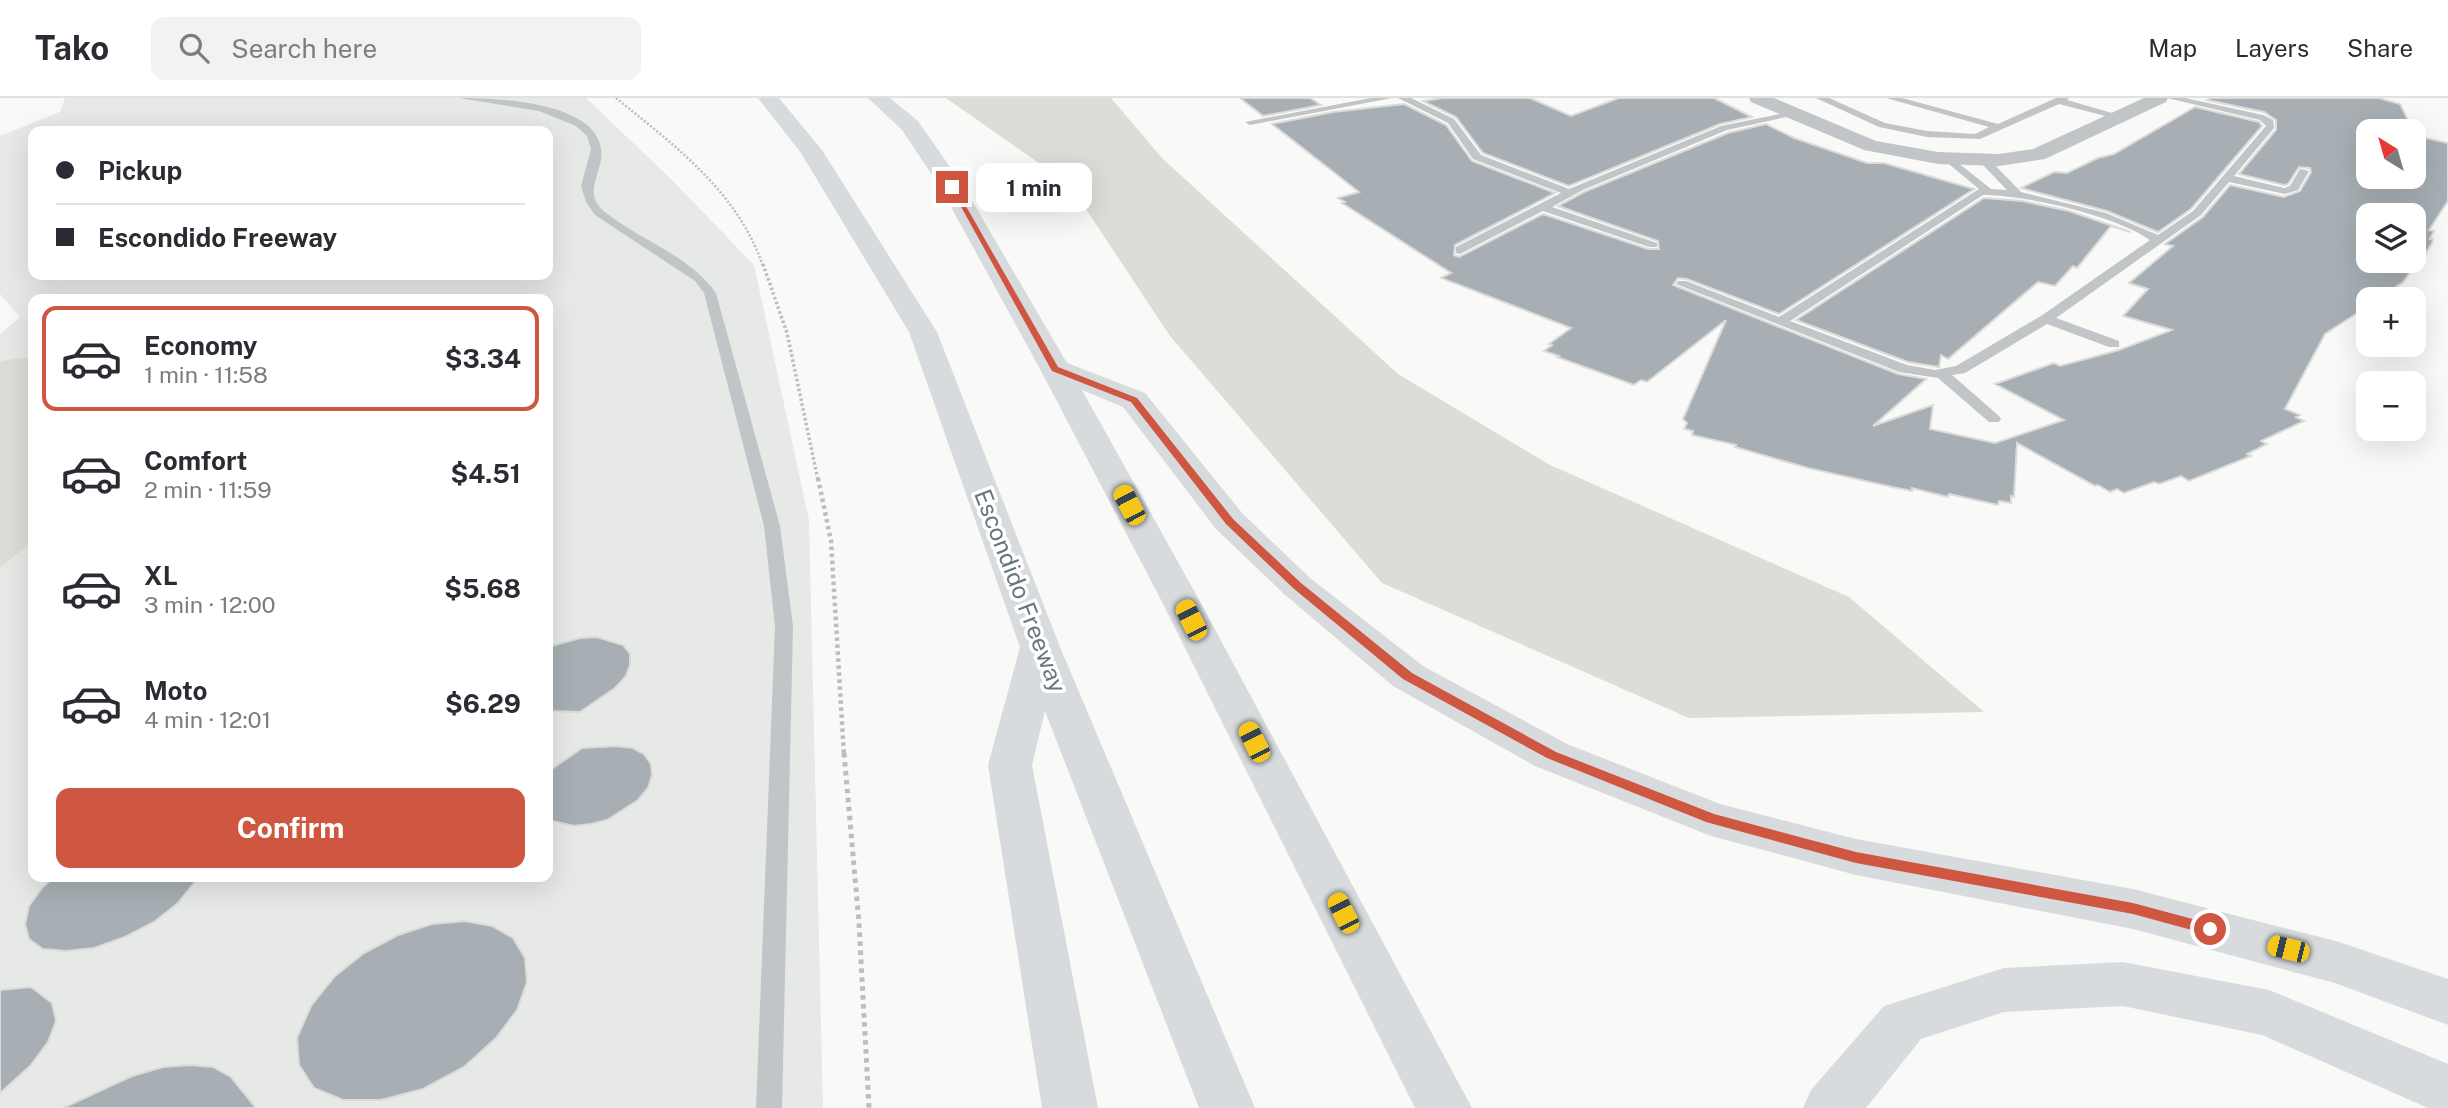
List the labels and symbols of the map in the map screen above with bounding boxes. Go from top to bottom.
north arrow [2356,119,2426,189]
callout: 1 min [976,162,1092,212]
route end [936,171,968,203]
car [1110,482,1149,528]
street label: Escondido Freeway [969,485,1073,697]
car [1173,597,1210,643]
car [1236,719,1273,765]
car [1325,890,1362,936]
route start [2194,913,2226,945]
car [2266,934,2311,964]

